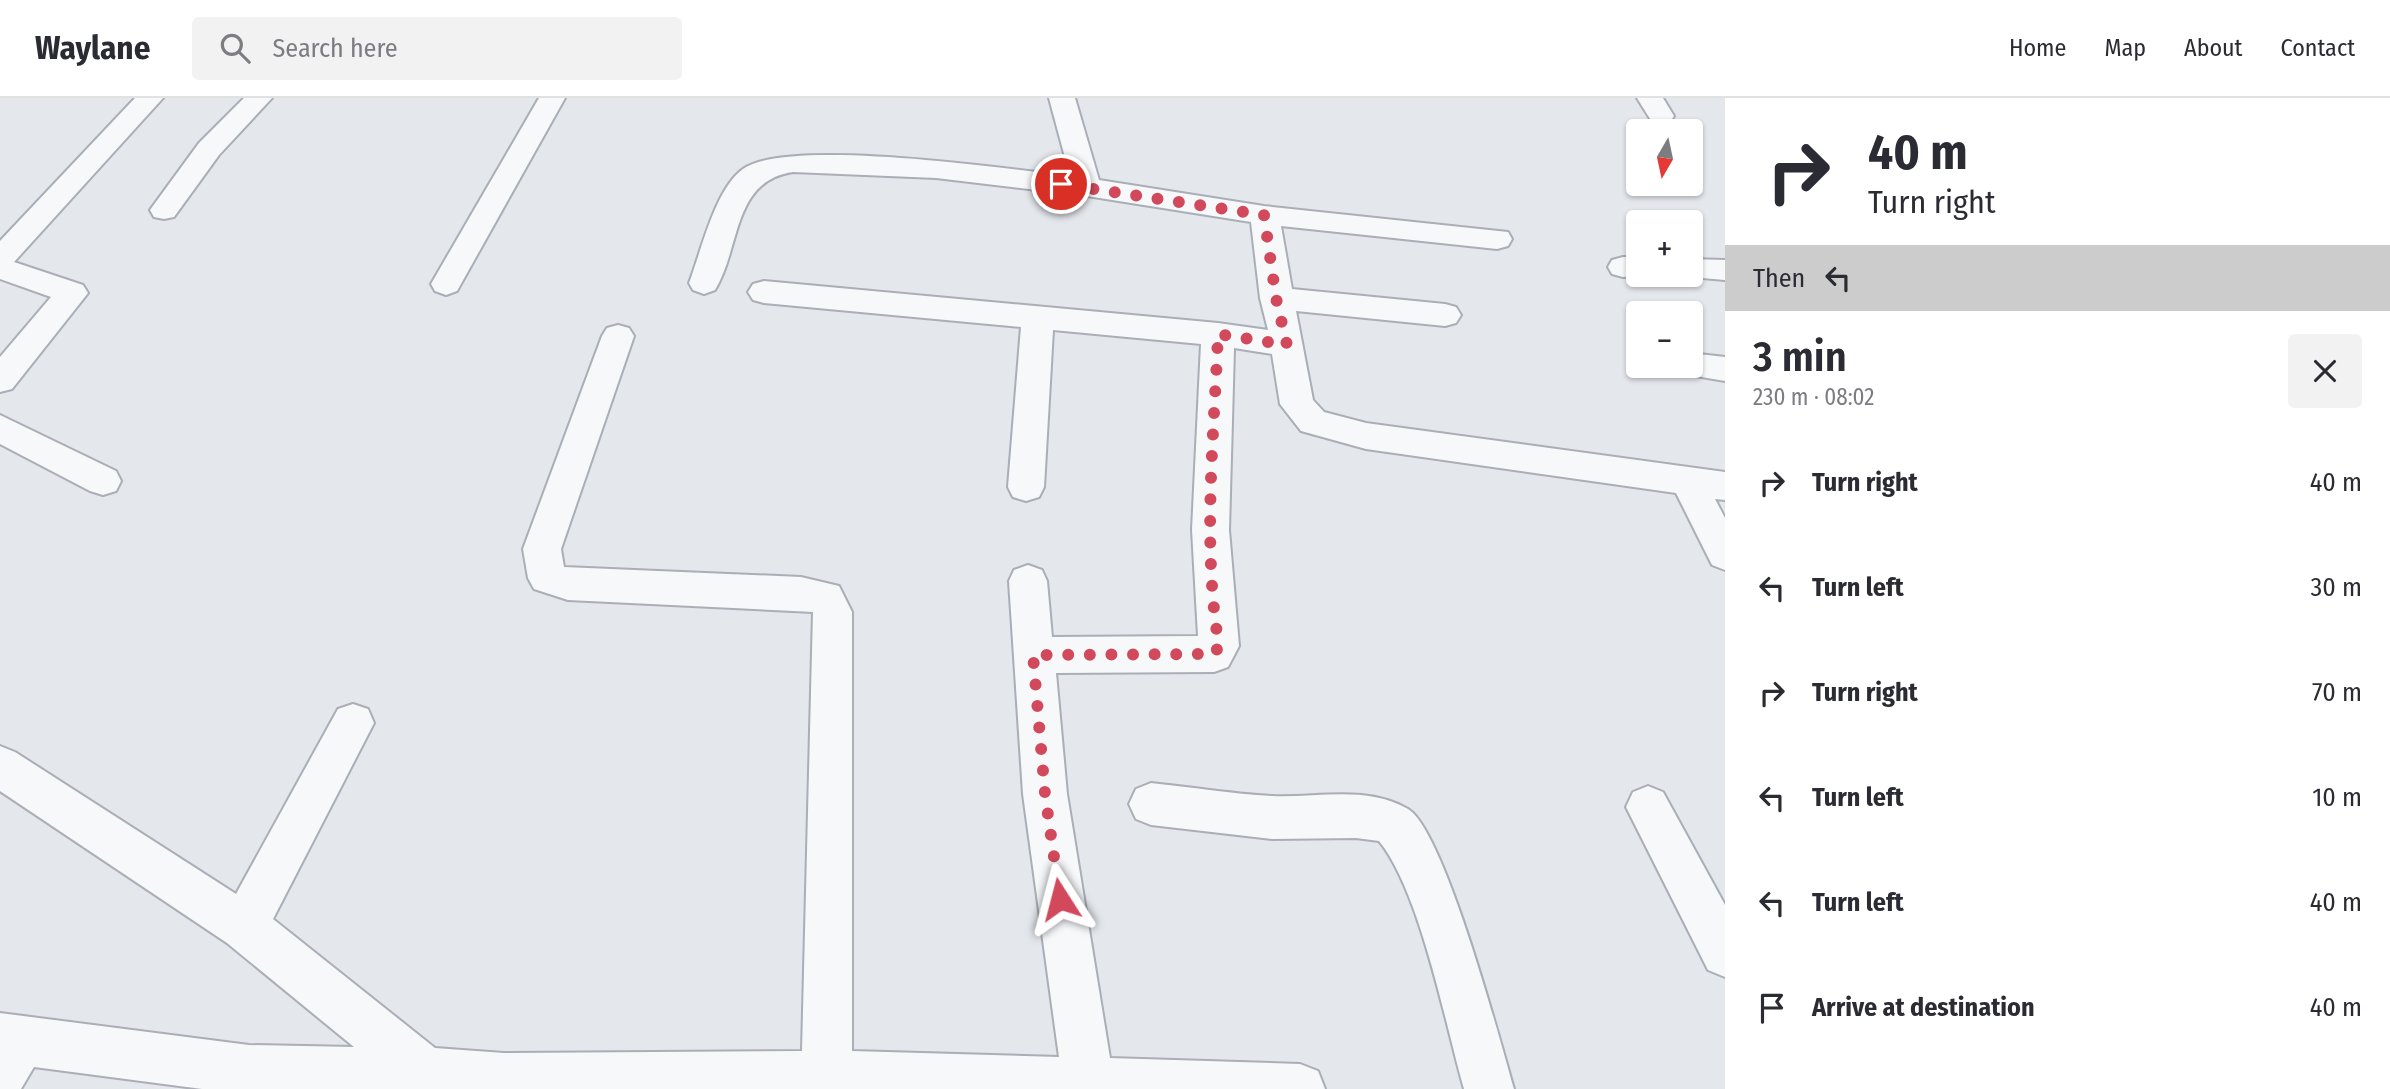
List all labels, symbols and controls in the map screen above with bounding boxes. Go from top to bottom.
search box [192,17,682,80]
text: Waylane [35,28,150,68]
icon: search [216,29,254,67]
text: Search here [272,33,398,64]
text: Home [2009,34,2066,62]
text: Map [2104,34,2146,62]
text: About [2184,34,2242,62]
text: Contact [2280,34,2355,62]
north arrow [1626,119,1703,196]
map controls [1626,119,1703,378]
text: 40 m [1868,123,1968,182]
icon: right [1753,126,1844,217]
pin [1031,154,1091,214]
icon: arrive [1042,165,1080,203]
text: Turn right [1868,183,1995,221]
button: + [1626,210,1703,287]
icon: left [1819,259,1857,297]
text: Then [1753,263,1805,294]
button: − [1626,301,1703,378]
text: 3 min [1753,332,1847,382]
button: close [2288,334,2362,408]
text: 230 m · 08:02 [1753,383,1874,411]
icon: right [1753,464,1791,502]
text: Turn right [1812,467,1918,498]
text: 40 m [2310,467,2362,498]
icon: left [1753,569,1791,607]
text: Turn left [1812,572,1904,603]
text: 30 m [2311,572,2362,603]
icon: right [1753,674,1791,712]
text: Turn right [1812,677,1918,708]
text: 70 m [2312,677,2362,708]
icon: left [1753,779,1791,817]
text: Turn left [1812,782,1904,813]
text: 10 m [2312,782,2362,813]
position arrow [1023,862,1097,936]
icon: left [1753,884,1791,922]
text: Turn left [1812,887,1904,918]
text: 40 m [2310,887,2362,918]
icon: arrive [1753,989,1791,1027]
text: Arrive at destination [1812,992,2035,1023]
text: 40 m [2310,992,2362,1023]

